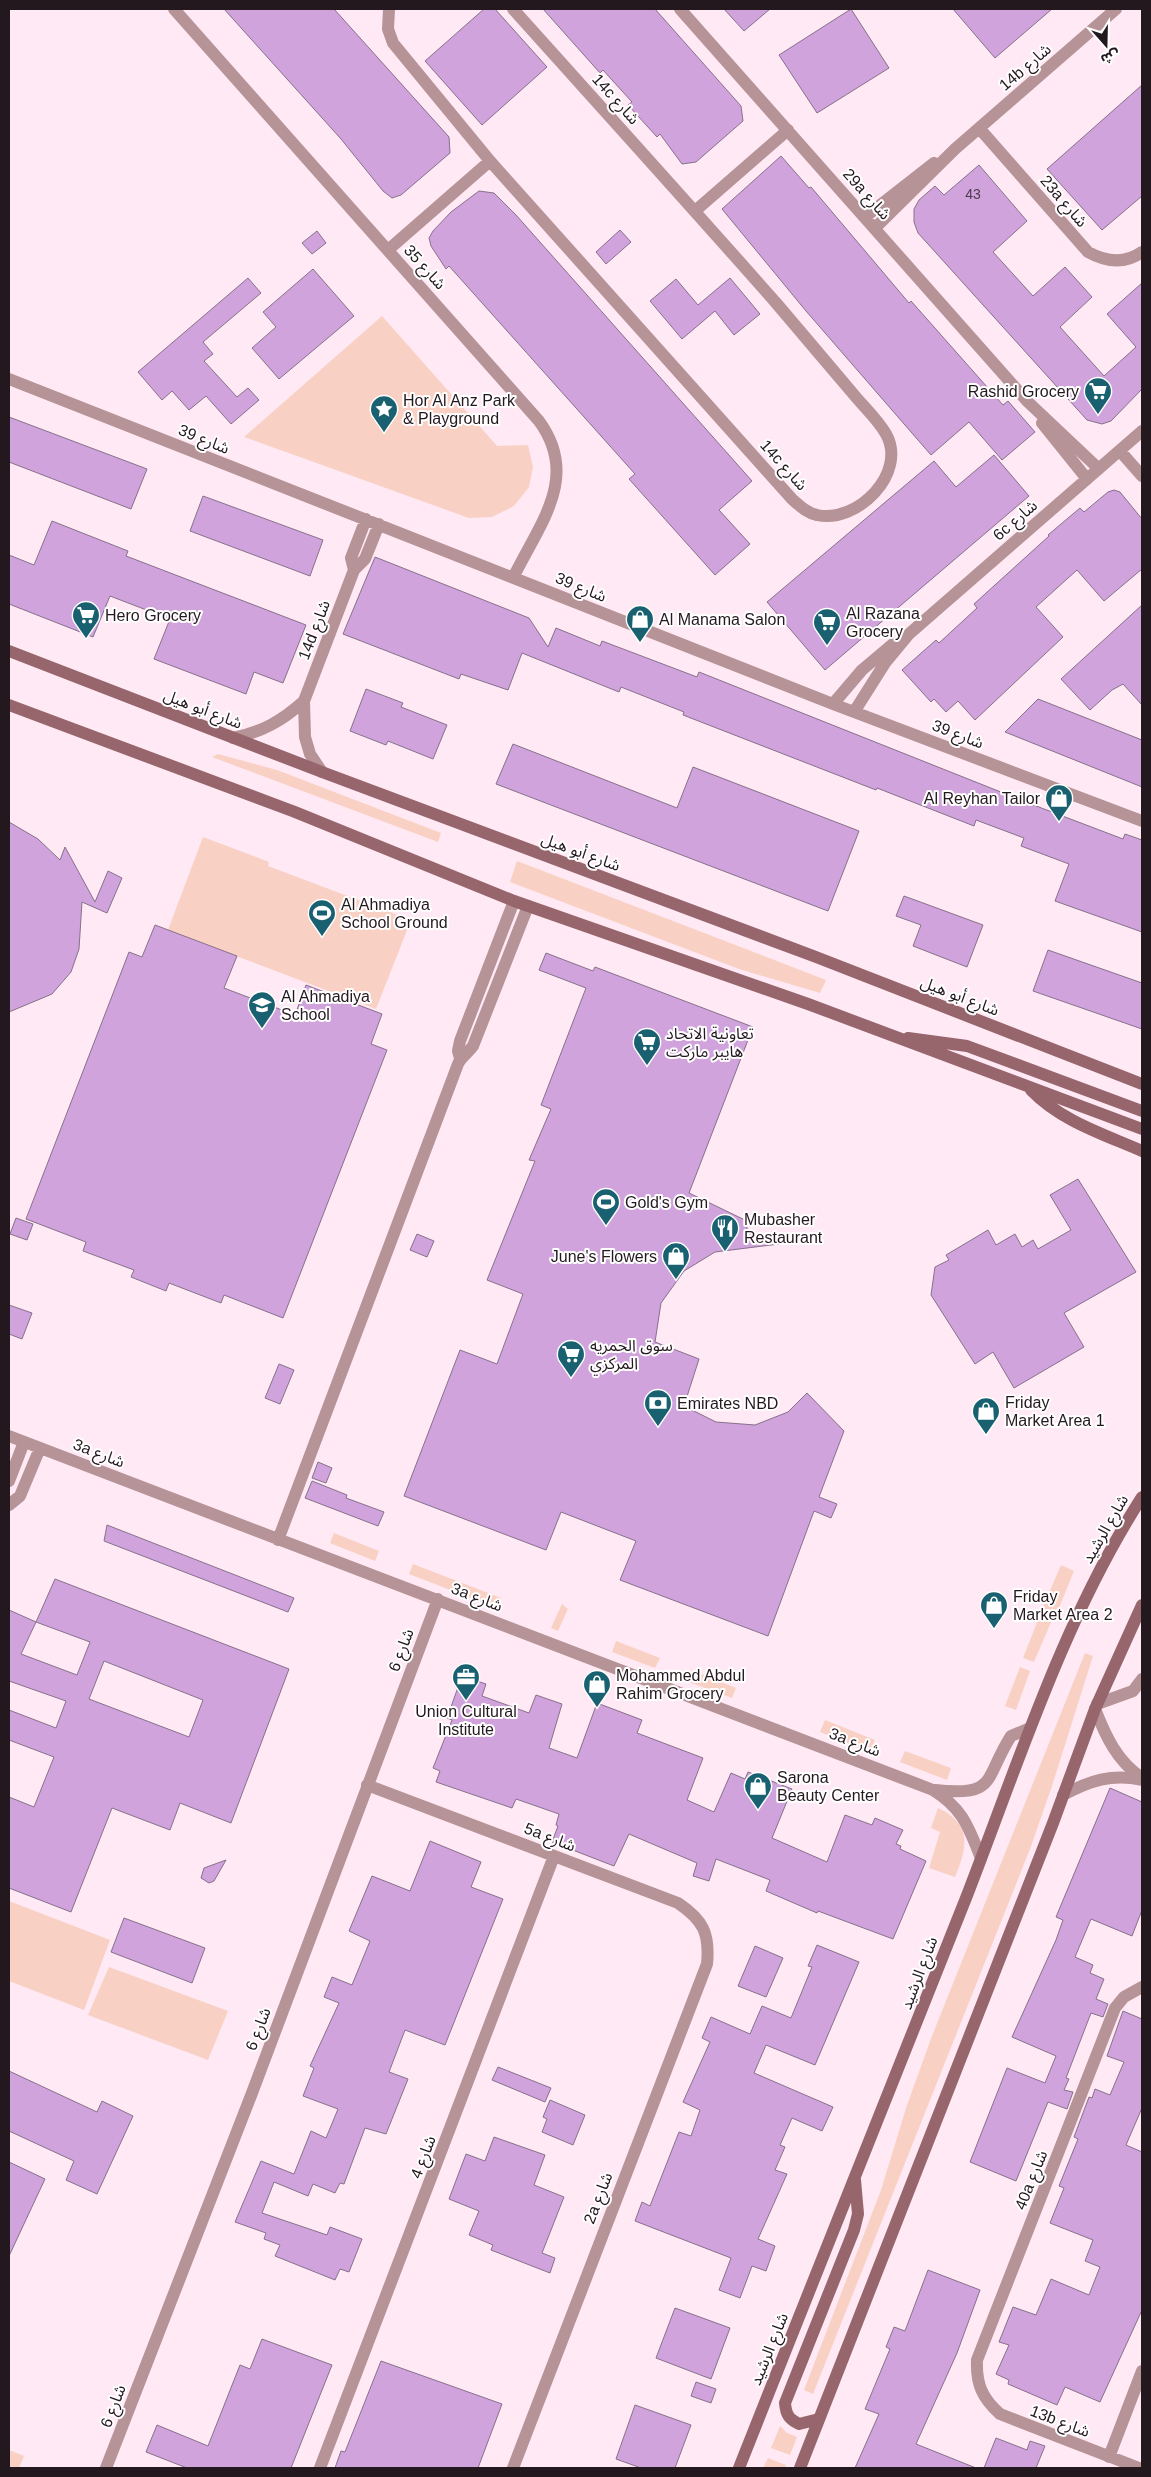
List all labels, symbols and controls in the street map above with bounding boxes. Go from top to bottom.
north arrow [1081,20,1131,70]
street label: 14b شارع [996,40,1057,97]
text: ش [1099,46,1122,68]
street label: 14c شارع [586,70,643,130]
street label: 29a شارع [837,165,894,226]
street label: 23a شارع [1034,172,1091,233]
house number: 43 [965,186,981,202]
street label: شارع 35 [398,241,449,295]
supermarket icon: Rashid Grocery [1083,376,1113,415]
place label: Rashid Grocery [968,383,1079,400]
place label: Hor Al Anz Park & Playground [403,392,516,427]
place icon: Hor Al Anz Park & Playground [369,394,399,433]
street label: شارع 39 [175,421,232,461]
street label: 14c شارع [754,436,811,496]
street label: 6c شارع [990,496,1043,547]
street label: شارع 39 [552,569,609,609]
street label: 14d شارع [295,598,337,664]
supermarket icon: Hero Grocery [71,600,101,639]
shop icon: Al Manama Salon [625,604,655,643]
place label: Al Razana Grocery [846,605,920,640]
place label: Hero Grocery [105,607,201,624]
supermarket icon: Al Razana Grocery [812,607,842,646]
place label: Al Manama Salon [659,611,785,628]
street label: شارع أبو هيل [160,685,245,735]
street label: شارع 39 [929,716,986,755]
shop icon: Al Reyhan Tailor [1044,783,1074,822]
place label: Al Reyhan Tailor [924,790,1041,807]
street label: شارع أبو هيل [538,829,623,878]
place label: Al Ahmadiya School Ground [341,896,448,931]
sports icon: Al Ahmadiya School Ground [307,898,337,937]
street label: شارع أبو هيل [917,972,1002,1022]
place label: Al Ahmadiya School [281,988,370,1023]
school or university icon: Al Ahmadiya School [247,990,277,1029]
place label: تعاونية الاتحاد هايبر ماركت [666,1025,754,1061]
supermarket icon: تعاونية الاتحاد هايبر ماركت [632,1027,662,1066]
sports icon: Gold's Gym [591,1187,621,1226]
place label: Gold's Gym [625,1194,708,1211]
place label: Mubasher Restaurant [744,1211,823,1246]
restaurant icon: Mubasher Restaurant [710,1213,740,1252]
shop icon: June's Flowers [661,1241,691,1280]
place label: June's Flowers [551,1248,657,1265]
place label: سوق الحمريه المركزي [590,1337,673,1375]
supermarket icon: سوق الحمريه المركزي [556,1339,586,1378]
bank icon: Emirates NBD [643,1388,673,1427]
place label: Friday Market Area 1 [1005,1394,1105,1429]
place label: Emirates NBD [677,1395,778,1412]
shop icon: Friday Market Area 1 [971,1396,1001,1435]
street label: 3a شارع [70,1435,127,1474]
street label: شارع الرشيد [1079,1492,1135,1568]
street label: 3a شارع [448,1579,505,1618]
place label: Friday Market Area 2 [1013,1588,1113,1623]
shop icon: Friday Market Area 2 [979,1590,1009,1629]
street label: شارع 6 [385,1626,421,1675]
office icon: Union Cultural Institute [451,1662,481,1701]
place label: Mohammed Abdul Rahim Grocery [616,1667,745,1702]
shop icon: Mohammed Abdul Rahim Grocery [582,1669,612,1708]
place label: Union Cultural Institute [415,1703,517,1738]
street label: 3a شارع [826,1724,883,1763]
place label: Sarona Beauty Center [777,1769,880,1804]
shop icon: Sarona Beauty Center [743,1771,773,1810]
street label: 5a شارع [521,1819,578,1858]
street label: شارع الرشيد [897,1934,944,2013]
street label: شارع 6 [242,2005,278,2054]
street label: شارع 4 [407,2133,443,2182]
street label: 40a شارع [1011,2148,1054,2214]
street label: 2a شارع [580,2170,619,2227]
street label: شارع الرشيد [747,2310,795,2389]
street label: شارع 6 [97,2382,133,2431]
street label: 13b شارع [1026,2402,1092,2444]

